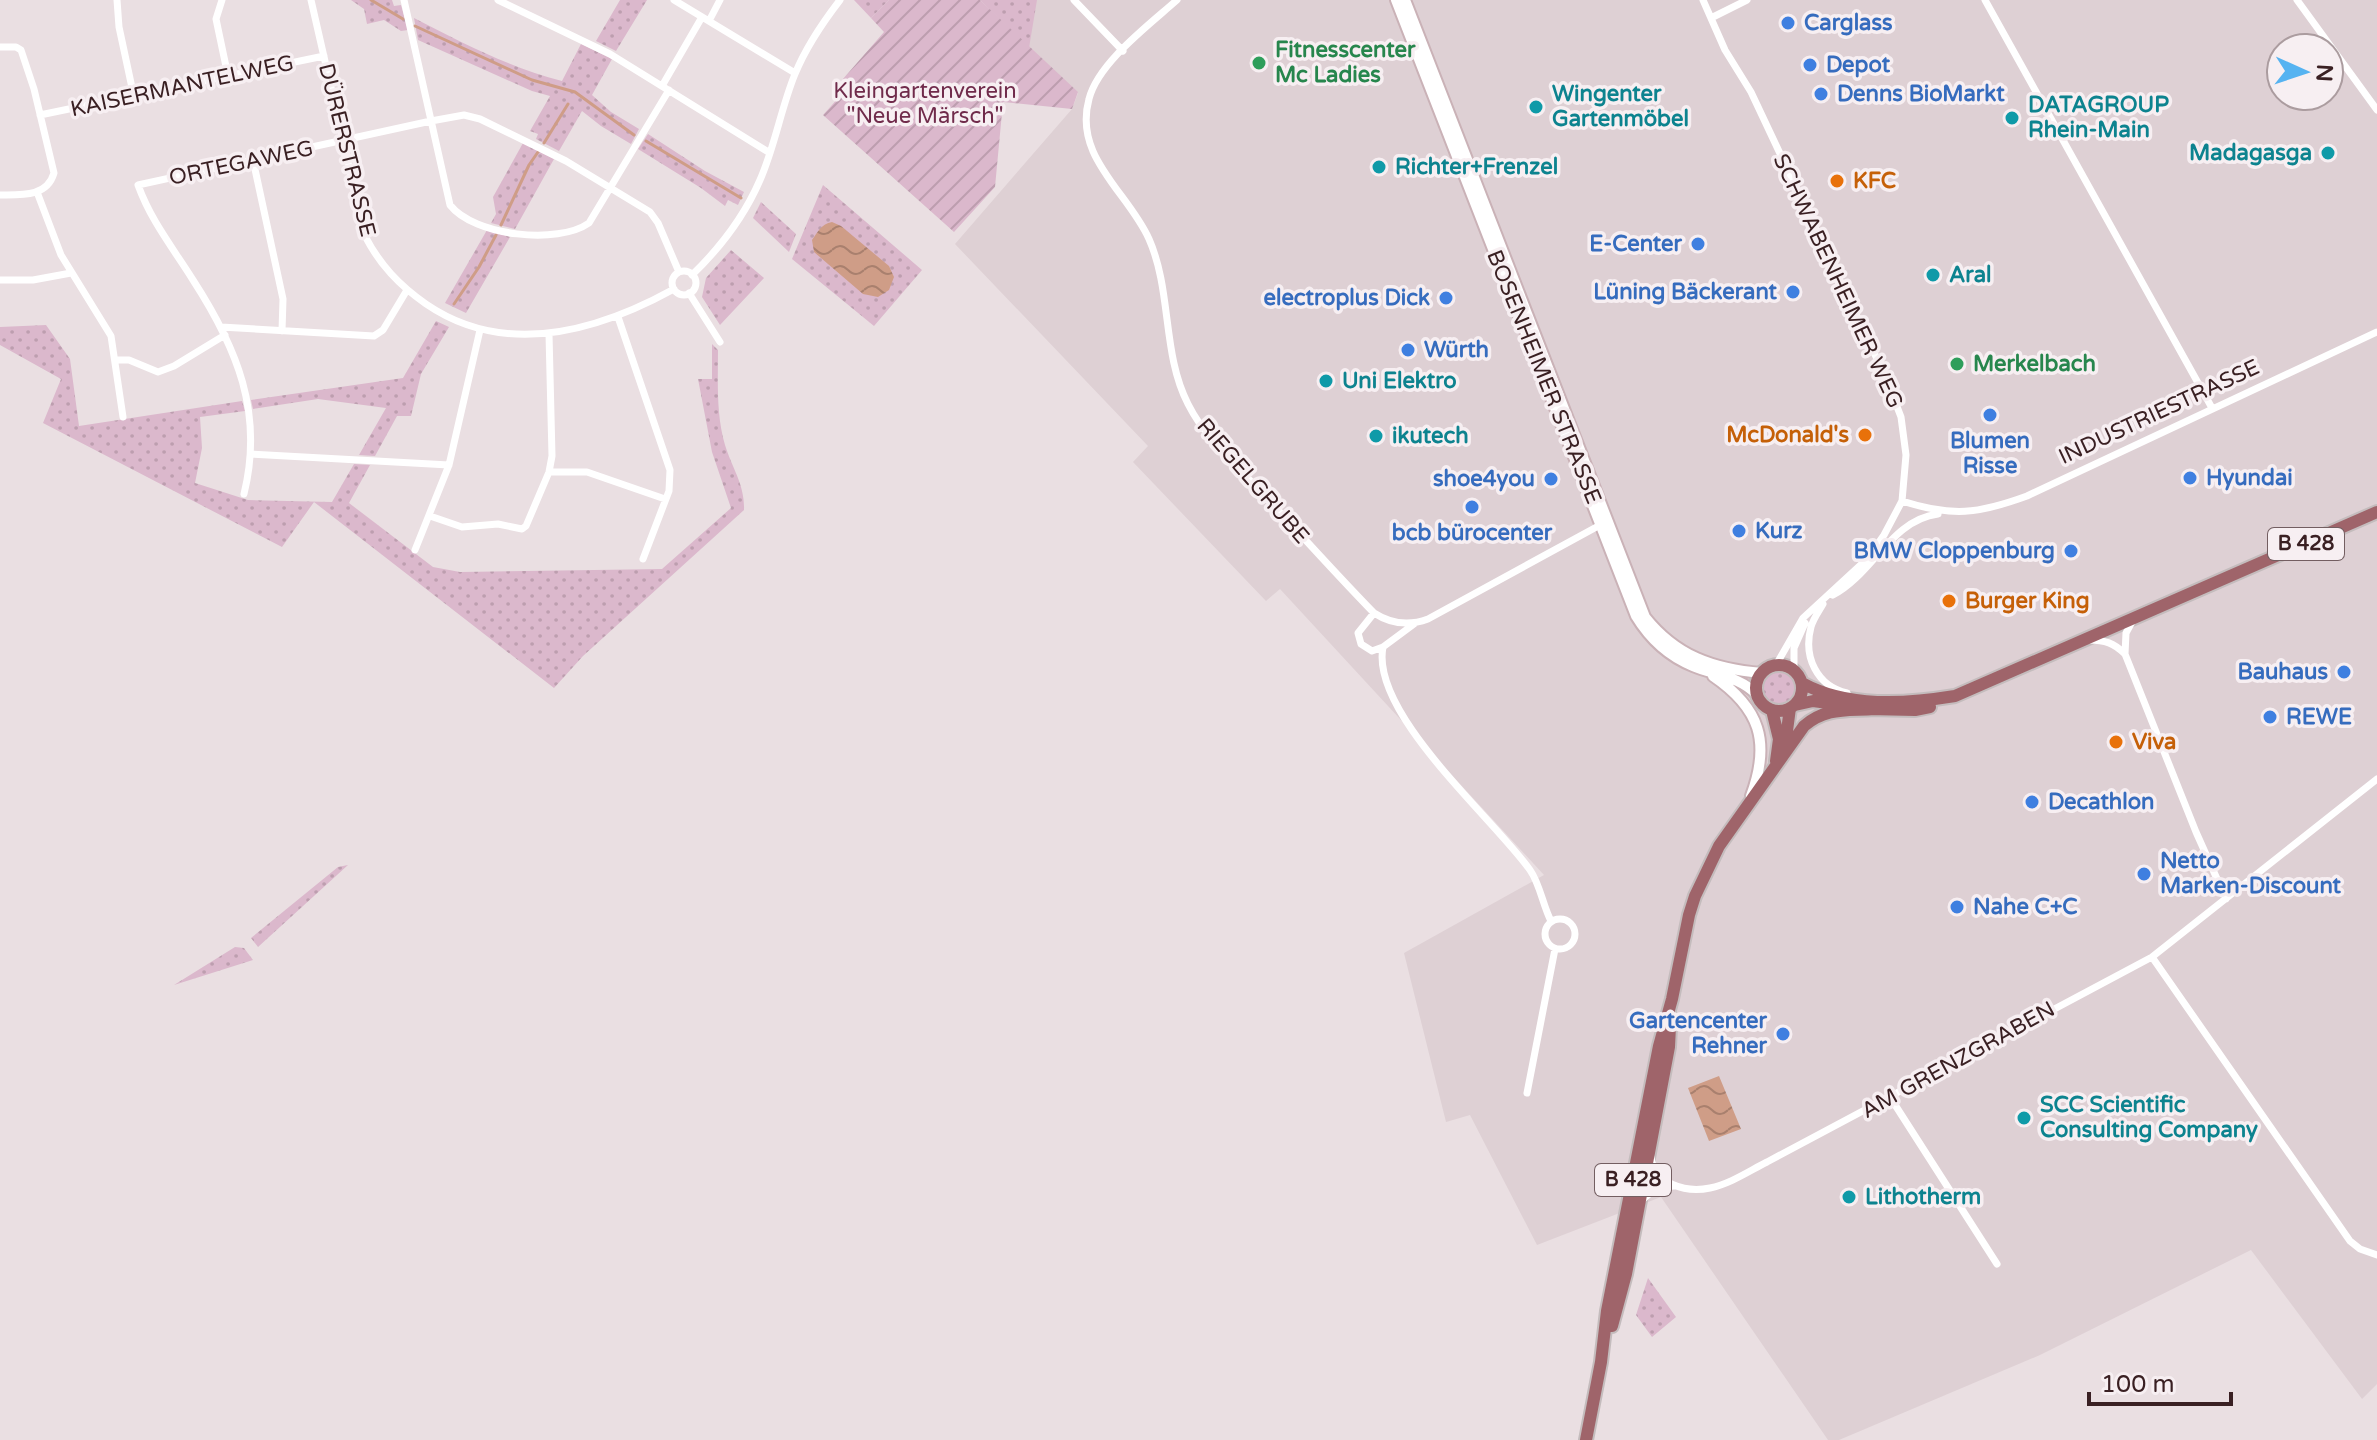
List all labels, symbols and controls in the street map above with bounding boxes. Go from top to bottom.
place label: Carglass [1804,10,1893,36]
marker: Carglass [1779,14,1797,32]
north arrow [2265,32,2345,112]
place label: Fitnesscenter Mc Ladies [1275,37,1416,88]
street label: KAISERMANTELWEG [68,50,296,122]
place label: Depot [1826,52,1891,78]
marker: Fitnesscenter Mc Ladies [1250,54,1268,72]
marker: Depot [1801,56,1819,74]
street label: DÜRERSTRASSE [313,61,381,239]
text: N [2311,63,2337,82]
park label: Kleingartenverein "Neue Märsch" [833,78,1017,129]
place label: Wingenter Gartenmöbel [1552,81,1689,132]
place label: Denns BioMarkt [1837,81,2005,107]
marker: Denns BioMarkt [1812,85,1830,103]
place label: DATAGROUP Rhein-Main [2028,92,2169,143]
marker: Wingenter Gartenmöbel [1527,98,1545,116]
marker: DATAGROUP Rhein-Main [2003,109,2021,127]
street label: ORTEGAWEG [167,135,315,191]
place label: Madagasga [2189,140,2312,166]
marker: Madagasga [2319,144,2337,162]
street label: SCHWABENHEIMER WEG [1768,150,1908,412]
place label: Richter+Frenzel [1395,154,1558,180]
marker: Richter+Frenzel [1370,158,1388,176]
place label: KFC [1853,168,1896,194]
marker: KFC [1828,172,1846,190]
place label: E-Center [1589,231,1683,257]
marker: E-Center [1689,235,1707,253]
street label: BOSENHEIMER STRASSE [1481,246,1607,508]
place label: Aral [1949,262,1992,288]
marker: Aral [1924,266,1942,284]
place label: Lüning Bäckerant [1593,279,1778,305]
marker: Lüning Bäckerant [1784,283,1802,301]
place label: electroplus Dick [1263,285,1430,311]
marker: electroplus Dick [1437,289,1455,307]
place label: Würth [1424,337,1489,363]
marker: Würth [1399,341,1417,359]
place label: Merkelbach [1973,351,2096,377]
street label: INDUSTRIESTRASSE [2054,354,2264,470]
marker: Merkelbach [1948,355,1966,373]
place label: Uni Elektro [1342,368,1457,394]
marker: Uni Elektro [1317,372,1335,390]
marker: Blumen Risse [1981,406,1999,424]
street label: RIEGELGRUBE [1192,413,1314,549]
place label: McDonald's [1726,422,1849,448]
place label: ikutech [1392,423,1469,449]
marker: McDonald's [1856,426,1874,444]
marker: ikutech [1367,427,1385,445]
place label: Blumen Risse [1950,428,2030,479]
place label: Hyundai [2206,465,2293,491]
place label: shoe4you [1433,466,1535,492]
marker: Hyundai [2181,469,2199,487]
marker: shoe4you [1542,470,1560,488]
marker: bcb bürocenter [1463,498,1481,516]
place label: Kurz [1755,518,1803,544]
place label: bcb bürocenter [1392,520,1553,546]
marker: Kurz [1730,522,1748,540]
road number: B 428 [2268,528,2344,560]
place label: BMW Cloppenburg [1854,538,2055,564]
marker: BMW Cloppenburg [2062,542,2080,560]
place label: Burger King [1965,588,2090,614]
marker: Burger King [1940,592,1958,610]
place label: Bauhaus [2237,659,2328,685]
marker: Bauhaus [2335,663,2353,681]
place label: REWE [2286,704,2352,730]
marker: REWE [2261,708,2279,726]
place label: Viva [2132,729,2176,755]
marker: Viva [2107,733,2125,751]
place label: Decathlon [2048,789,2154,815]
marker: Decathlon [2023,793,2041,811]
place label: Netto Marken-Discount [2160,848,2342,899]
marker: Netto Marken-Discount [2135,865,2153,883]
place label: Nahe C+C [1973,894,2078,920]
marker: Nahe C+C [1948,898,1966,916]
street label: AM GRENZGRABEN [1857,996,2059,1124]
place label: Gartencenter Rehner [1629,1008,1768,1059]
marker: Gartencenter Rehner [1774,1025,1792,1043]
place label: SCC Scientific Consulting Company [2040,1092,2258,1143]
marker: SCC Scientific Consulting Company [2015,1109,2033,1127]
road number: B 428 [1595,1164,1671,1196]
place label: Lithotherm [1865,1184,1981,1210]
marker: Lithotherm [1840,1188,1858,1206]
scale bar [2089,1356,2231,1406]
text: 100 m [2101,1370,2175,1399]

